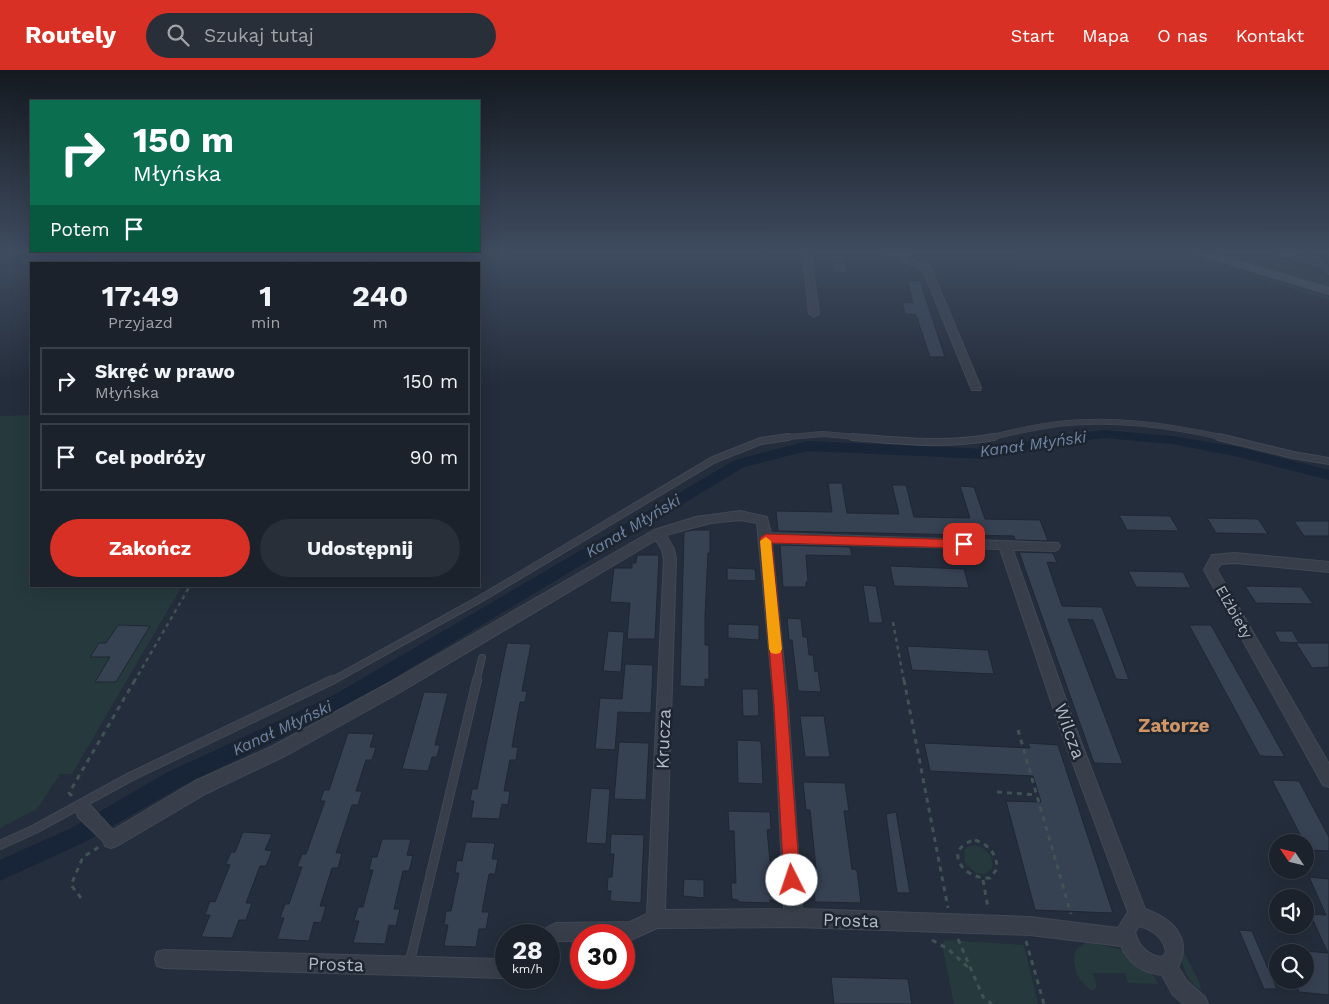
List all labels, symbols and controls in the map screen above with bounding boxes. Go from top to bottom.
search box [146,13,496,58]
text: Routely [25,21,116,49]
icon: search [164,21,192,49]
text: Szukaj tutaj [204,24,314,47]
text: Start [1011,25,1054,46]
text: Mapa [1082,25,1129,46]
text: O nas [1157,25,1208,46]
text: Kontakt [1236,25,1304,46]
text: 150 m [133,119,234,161]
icon: right [50,120,115,185]
text: Młyńska [133,161,221,186]
icon: arrive [120,215,148,243]
text: Potem [50,218,110,241]
text: 17:49 [102,278,179,313]
text: 1 [259,278,272,313]
text: 240 [352,278,408,313]
text: Przyjazd [108,313,173,332]
text: min [251,313,280,332]
text: m [373,313,388,332]
text: Skręć w prawo [95,360,235,383]
icon: right [52,367,80,395]
text: 150 m [403,370,458,393]
text: Młyńska [95,383,159,402]
water label: Kanał Młyński [979,427,1088,461]
icon: arrive [52,443,80,471]
text: Cel podróży [95,446,205,469]
text: 90 m [410,446,458,469]
water label: Kanał Młyński [582,490,685,562]
button: Zakończ [50,519,250,577]
button: Udostępnij [260,519,460,577]
pin [943,523,985,565]
icon: arrive [950,530,978,558]
street label: Elżbiety [1212,582,1256,642]
water label: Kanał Młyński [229,696,335,759]
street label: Wilcza [1050,700,1090,762]
street label: Krucza [651,709,675,769]
district label: Zatorze [1138,714,1210,737]
north arrow [1269,834,1314,879]
map controls [1269,834,1314,989]
position arrow [765,853,817,905]
button: sound [1269,889,1314,934]
street label: Prosta [823,909,879,931]
speed limit sign: 30 [570,924,635,989]
text: 28 [512,936,543,965]
button: search [1269,944,1314,989]
street label: Prosta [308,953,364,975]
text: km/h [512,962,543,976]

